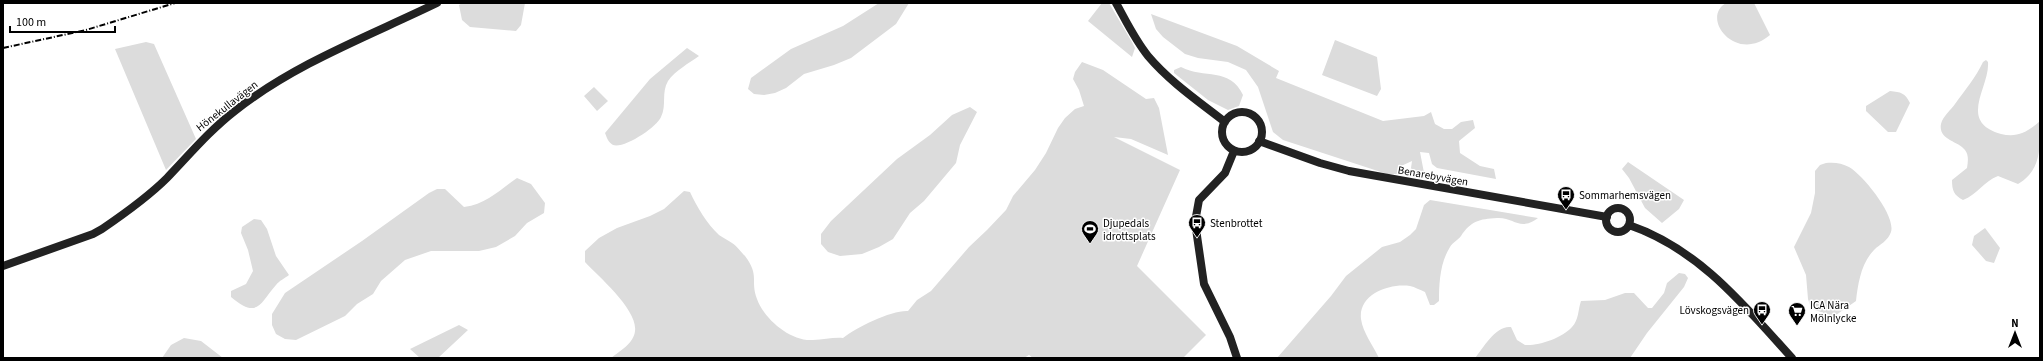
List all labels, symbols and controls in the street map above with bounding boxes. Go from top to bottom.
scale bar [10,8,115,34]
text: 100 m [16,14,46,31]
street label: Hönekullavägen [193,77,261,135]
street label: Benarebyvägen [1397,162,1469,190]
bus stop icon: Sommarhemsvägen [1556,185,1576,210]
place label: Sommarhemsvägen [1579,188,1671,203]
bus stop icon: Stenbrottet [1187,213,1207,238]
place label: Djupedals idrottsplats [1103,216,1156,244]
place label: Stenbrottet [1210,216,1263,231]
sports icon: Djupedals idrottsplats [1080,219,1100,244]
place label: ICA Nära Mölnlycke [1810,298,1857,326]
bus stop icon: Lövskogsvägen [1752,300,1772,325]
supermarket icon: ICA Nära Mölnlycke [1787,301,1807,326]
place label: Lövskogsvägen [1679,303,1749,318]
north arrow [1995,313,2035,353]
text: N [2011,316,2019,331]

